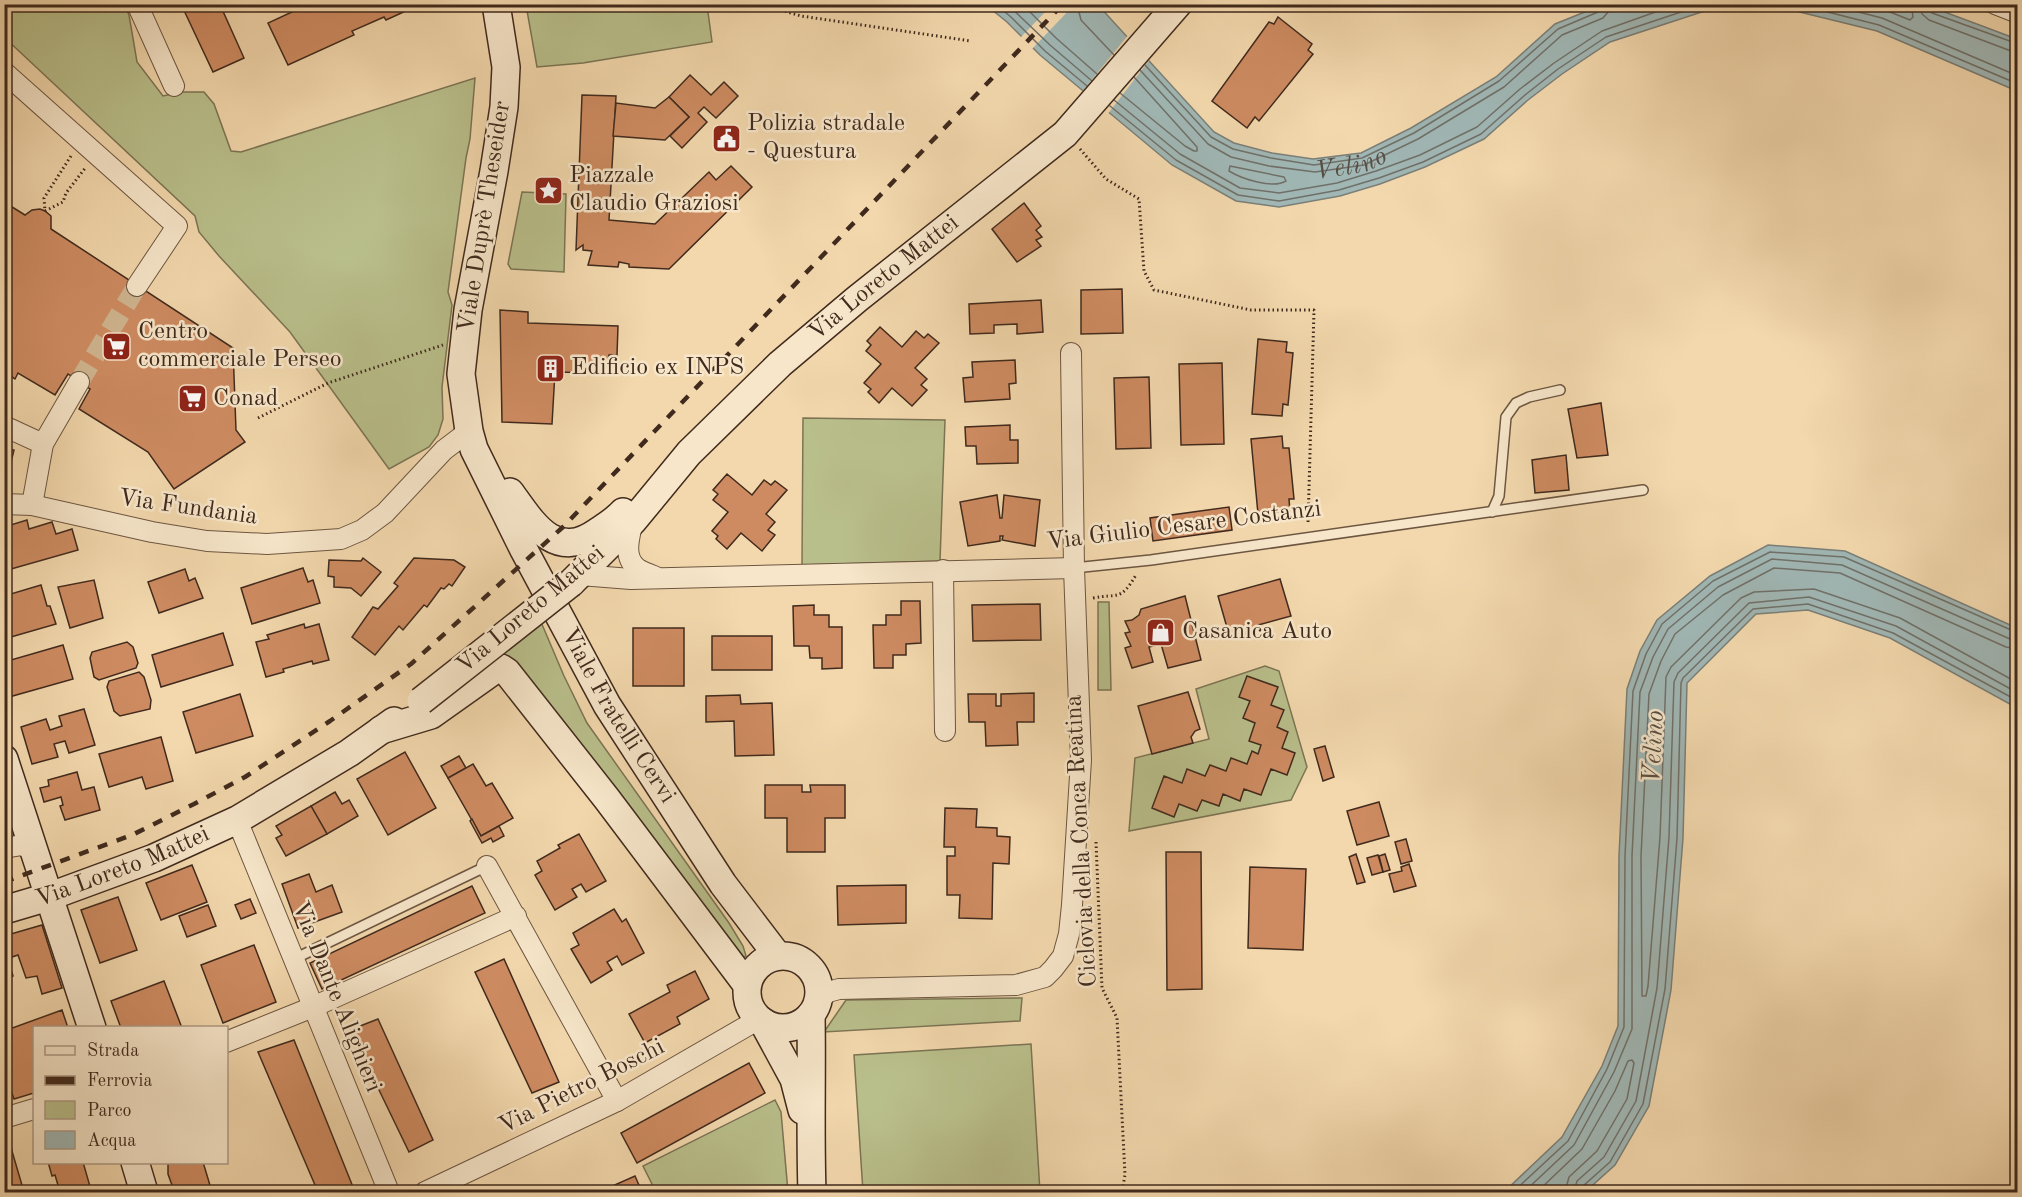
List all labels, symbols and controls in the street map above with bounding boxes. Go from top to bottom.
street label: Viale Duprè Theseider [455,99,515,335]
place label: Polizia stradale - Questura [747,112,905,164]
public building icon: Polizia stradale - Questura [710,122,742,154]
water label: Velino [1313,143,1391,185]
place label: Piazzale Claudio Graziosi [569,164,739,216]
place icon: Piazzale Claudio Graziosi [532,174,564,206]
street label: Via Loreto Mattei [805,211,964,346]
place label: Centro commerciale Perseo [138,320,342,372]
supermarket icon: Centro commerciale Perseo [101,330,133,362]
building icon: Edificio ex INPS [534,352,566,384]
place label: Edificio ex INPS [571,356,744,380]
supermarket icon: Conad [176,383,208,415]
place label: Conad [213,387,278,411]
street label: Via Fundania [117,486,259,530]
street label: Via Giulio Cesare Costanzi [1045,497,1323,555]
street label: Via Loreto Mattei [453,541,609,679]
shop icon: Casanica Auto [1145,616,1177,648]
place label: Casanica Auto [1182,620,1332,644]
street label: Viale Fratelli Cervi [556,624,679,808]
street label: Ciclovia della Conca Reatina [1062,694,1102,988]
water label: Velino [1639,710,1669,784]
street label: Via Loreto Mattei [33,822,213,912]
street label: Via Dante Alighieri [287,898,385,1096]
legend [33,1026,228,1164]
street label: Via Pietro Boschi [495,1035,669,1139]
text: Strada [87,1042,139,1060]
text: Ferrovia [87,1072,152,1090]
text: Parco [87,1102,132,1120]
text: Acqua [87,1132,136,1150]

